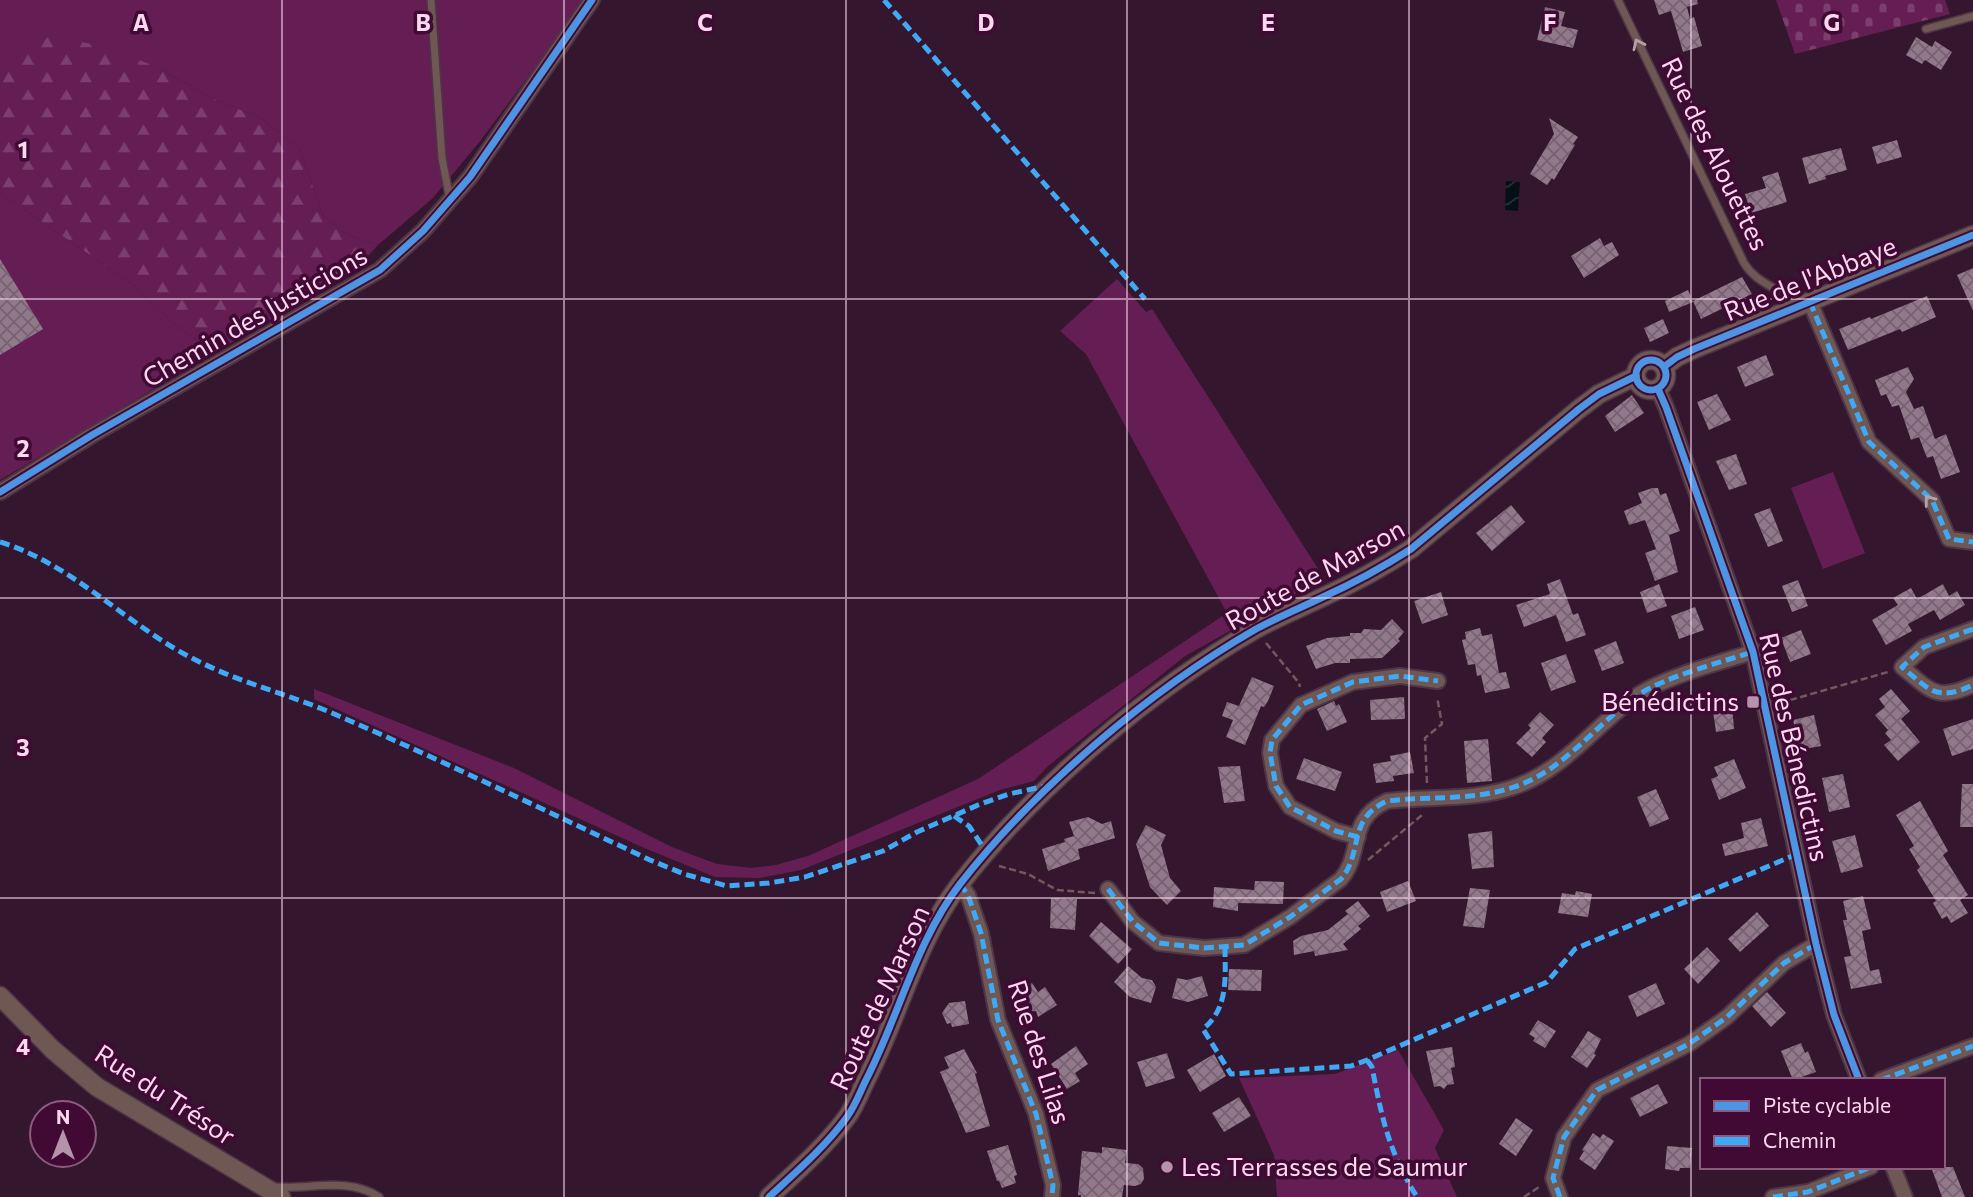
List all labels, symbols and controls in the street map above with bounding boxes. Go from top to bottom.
text: A [133,8,150,36]
text: B [415,8,431,36]
text: C [697,8,713,36]
text: D [978,8,995,36]
text: E [1261,8,1275,36]
text: F [1543,8,1557,36]
text: G [1824,8,1840,36]
one-way arrow [1632,39,1646,51]
street label: Rue des Alouettes [1656,52,1776,255]
text: 1 [18,135,28,163]
street label: Rue de l'Abbaye [1719,229,1900,326]
street label: Chemin des Justicions [136,239,372,393]
text: 2 [16,434,30,462]
one-way arrow [1925,495,1938,507]
street label: Route de Marson [1219,512,1409,636]
street label: Rue des Bénedictins [1754,629,1837,864]
place label: Bénédictins [1601,685,1739,716]
marker: Bénédictins [1745,694,1761,710]
text: 3 [16,733,30,761]
street label: Route de Marson [822,900,935,1095]
street label: Rue des Lilas [1003,976,1078,1127]
text: 4 [16,1032,30,1060]
street label: Rue du Trésor [90,1037,242,1151]
legend [1700,1078,1945,1169]
text: Piste cyclable [1763,1092,1891,1117]
north arrow [28,1099,98,1169]
text: N [56,1105,70,1128]
text: Chemin [1763,1127,1836,1152]
place label: Les Terrasses de Saumur [1181,1150,1468,1181]
marker: Les Terrasses de Saumur [1159,1159,1175,1175]

